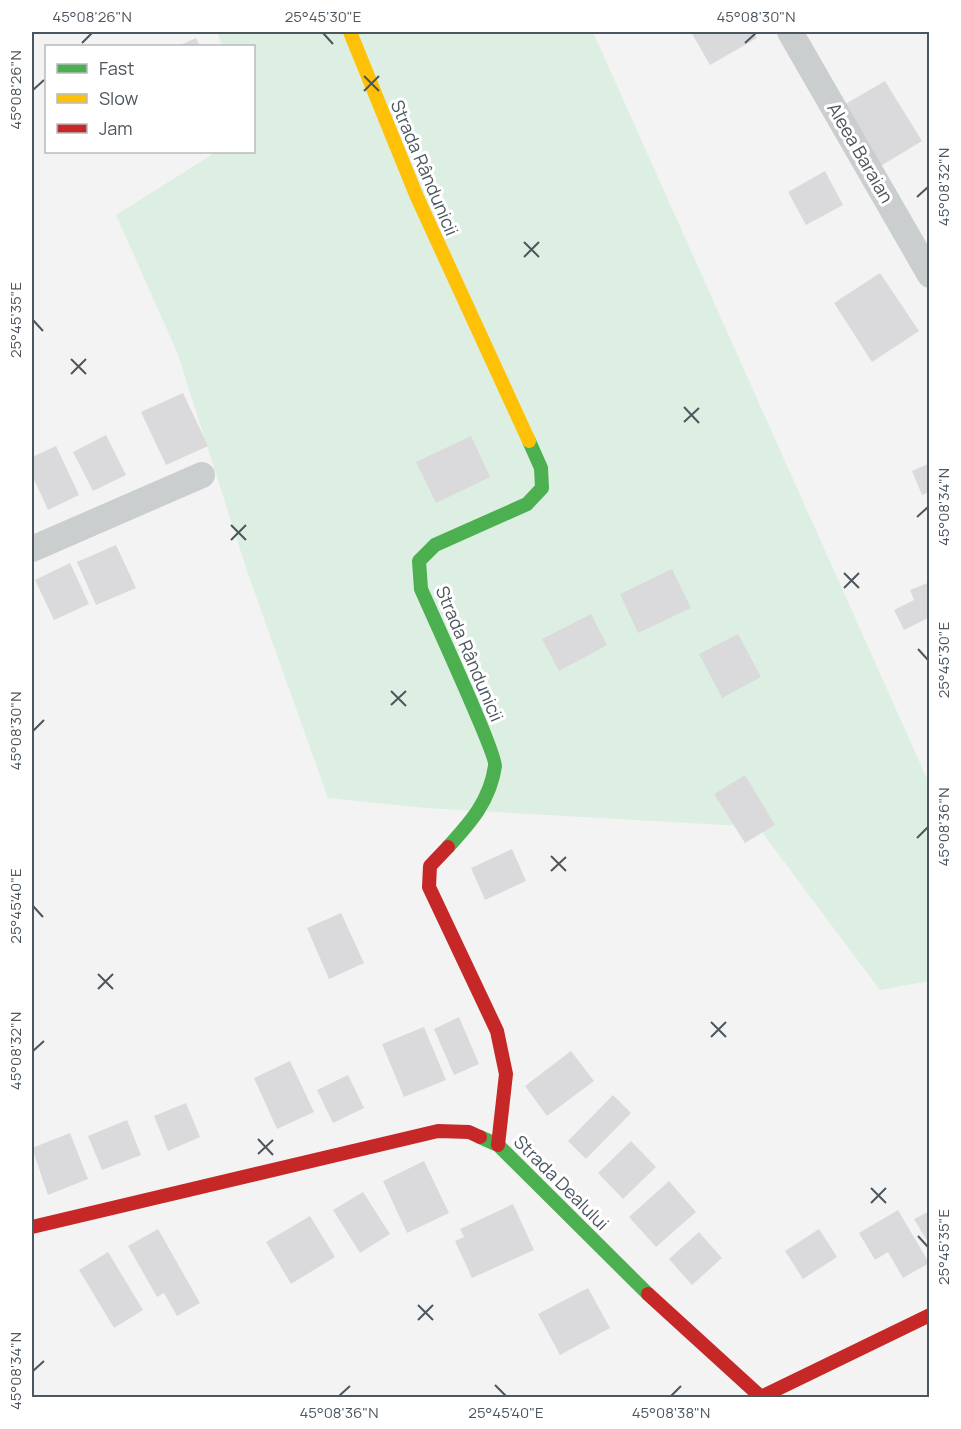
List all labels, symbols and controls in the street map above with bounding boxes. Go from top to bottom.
text: 45°08'26"N [52,6,132,27]
text: 25°45'30"E [285,6,361,27]
text: 45°08'30"N [717,6,795,27]
legend [45,45,255,153]
text: 45°08'26"N [5,50,26,130]
text: Fast [99,56,134,80]
text: Slow [99,86,139,110]
street label: Strada Rândunicii [386,96,464,239]
street label: Aleea Baraian [822,98,899,207]
text: Jam [99,116,133,140]
text: 45°08'32"N [933,148,954,226]
text: 25°45'35"E [5,282,26,358]
text: 45°08'34"N [933,468,954,546]
street label: Strada Rândunicii [431,582,509,725]
text: 25°45'30"E [933,622,954,698]
text: 45°08'30"N [5,692,26,770]
text: 45°08'36"N [933,787,954,867]
text: 25°45'40"E [5,868,26,944]
text: 45°08'32"N [5,1012,26,1090]
street label: Strada Dealului [509,1130,614,1235]
text: 25°45'35"E [933,1209,954,1285]
text: 45°08'34"N [5,1332,26,1410]
text: 45°08'36"N [299,1402,379,1423]
text: 25°45'40"E [468,1402,544,1423]
text: 45°08'38"N [632,1402,710,1423]

